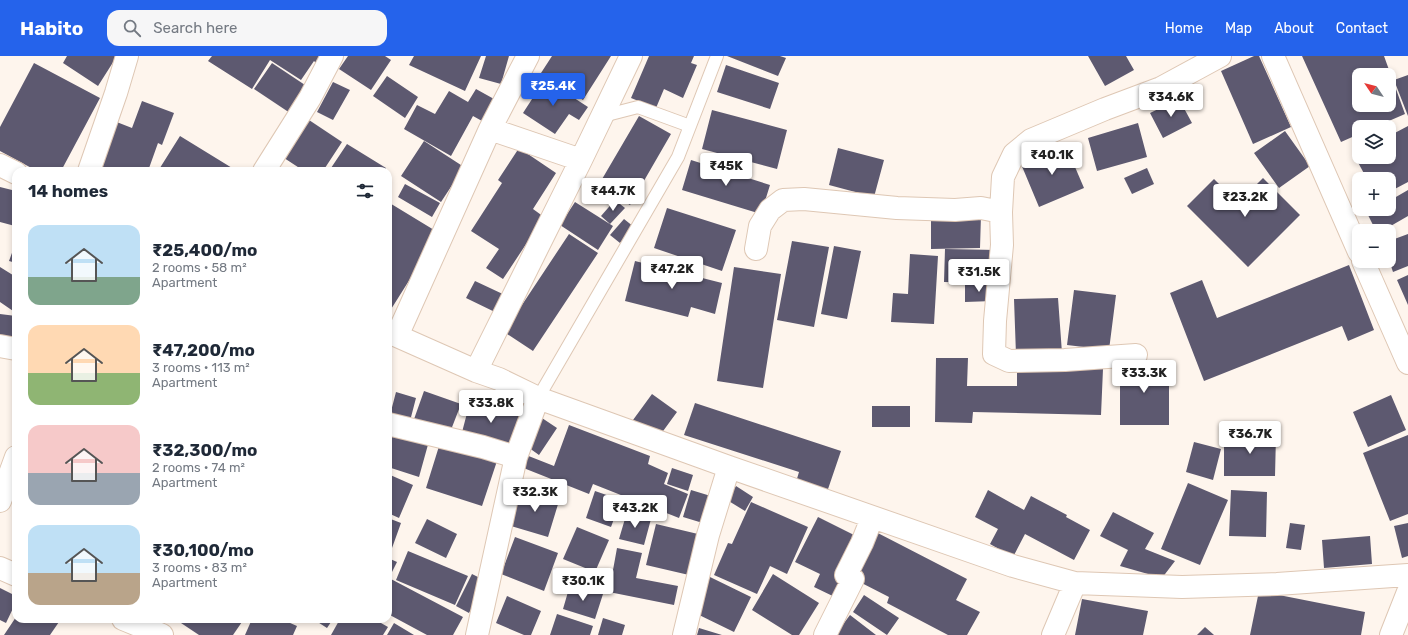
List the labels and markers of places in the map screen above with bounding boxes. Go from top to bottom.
pin: ₹25.4K [520,73,586,107]
pin: ₹34.6K [1138,84,1204,118]
pin: ₹40.1K [1019,142,1085,176]
pin: ₹45K [702,153,750,187]
pin: ₹44.7K [580,178,646,212]
pin: ₹23.2K [1212,184,1278,218]
pin: ₹47.2K [639,256,705,290]
pin: ₹31.5K [946,259,1012,293]
pin: ₹33.3K [1111,360,1177,394]
pin: ₹33.8K [458,390,524,424]
pin: ₹36.7K [1217,421,1283,455]
pin: ₹32.3K [502,479,568,513]
pin: ₹43.2K [602,495,668,529]
pin: ₹30.1K [550,568,616,602]

